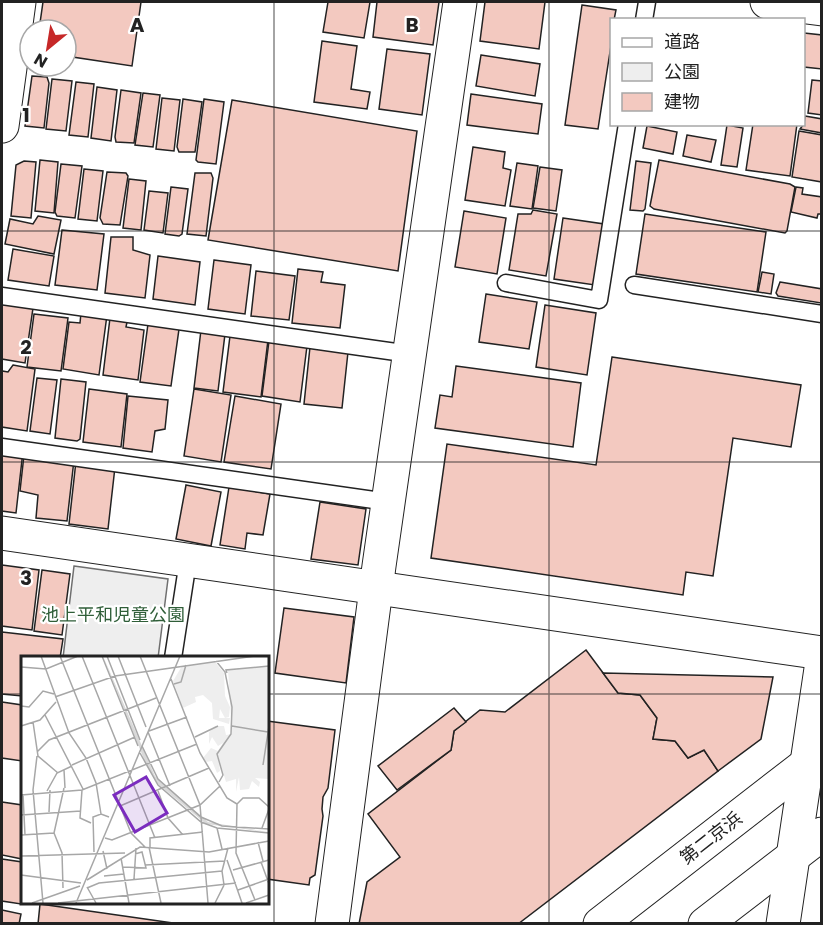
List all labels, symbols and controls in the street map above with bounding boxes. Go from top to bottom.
text: A [130,11,145,39]
text: B [405,11,419,39]
north arrow [18,18,78,78]
legend [610,18,805,126]
text: 道路 [664,29,700,54]
text: N [30,48,52,74]
text: 公園 [664,59,700,84]
text: 建物 [664,89,700,114]
text: 1 [22,101,30,129]
text: 2 [20,333,32,361]
text: 3 [20,564,32,592]
park label: 池上平和児童公園 [41,602,185,627]
inset map [21,656,268,904]
street label: 第二京浜 [675,806,747,870]

